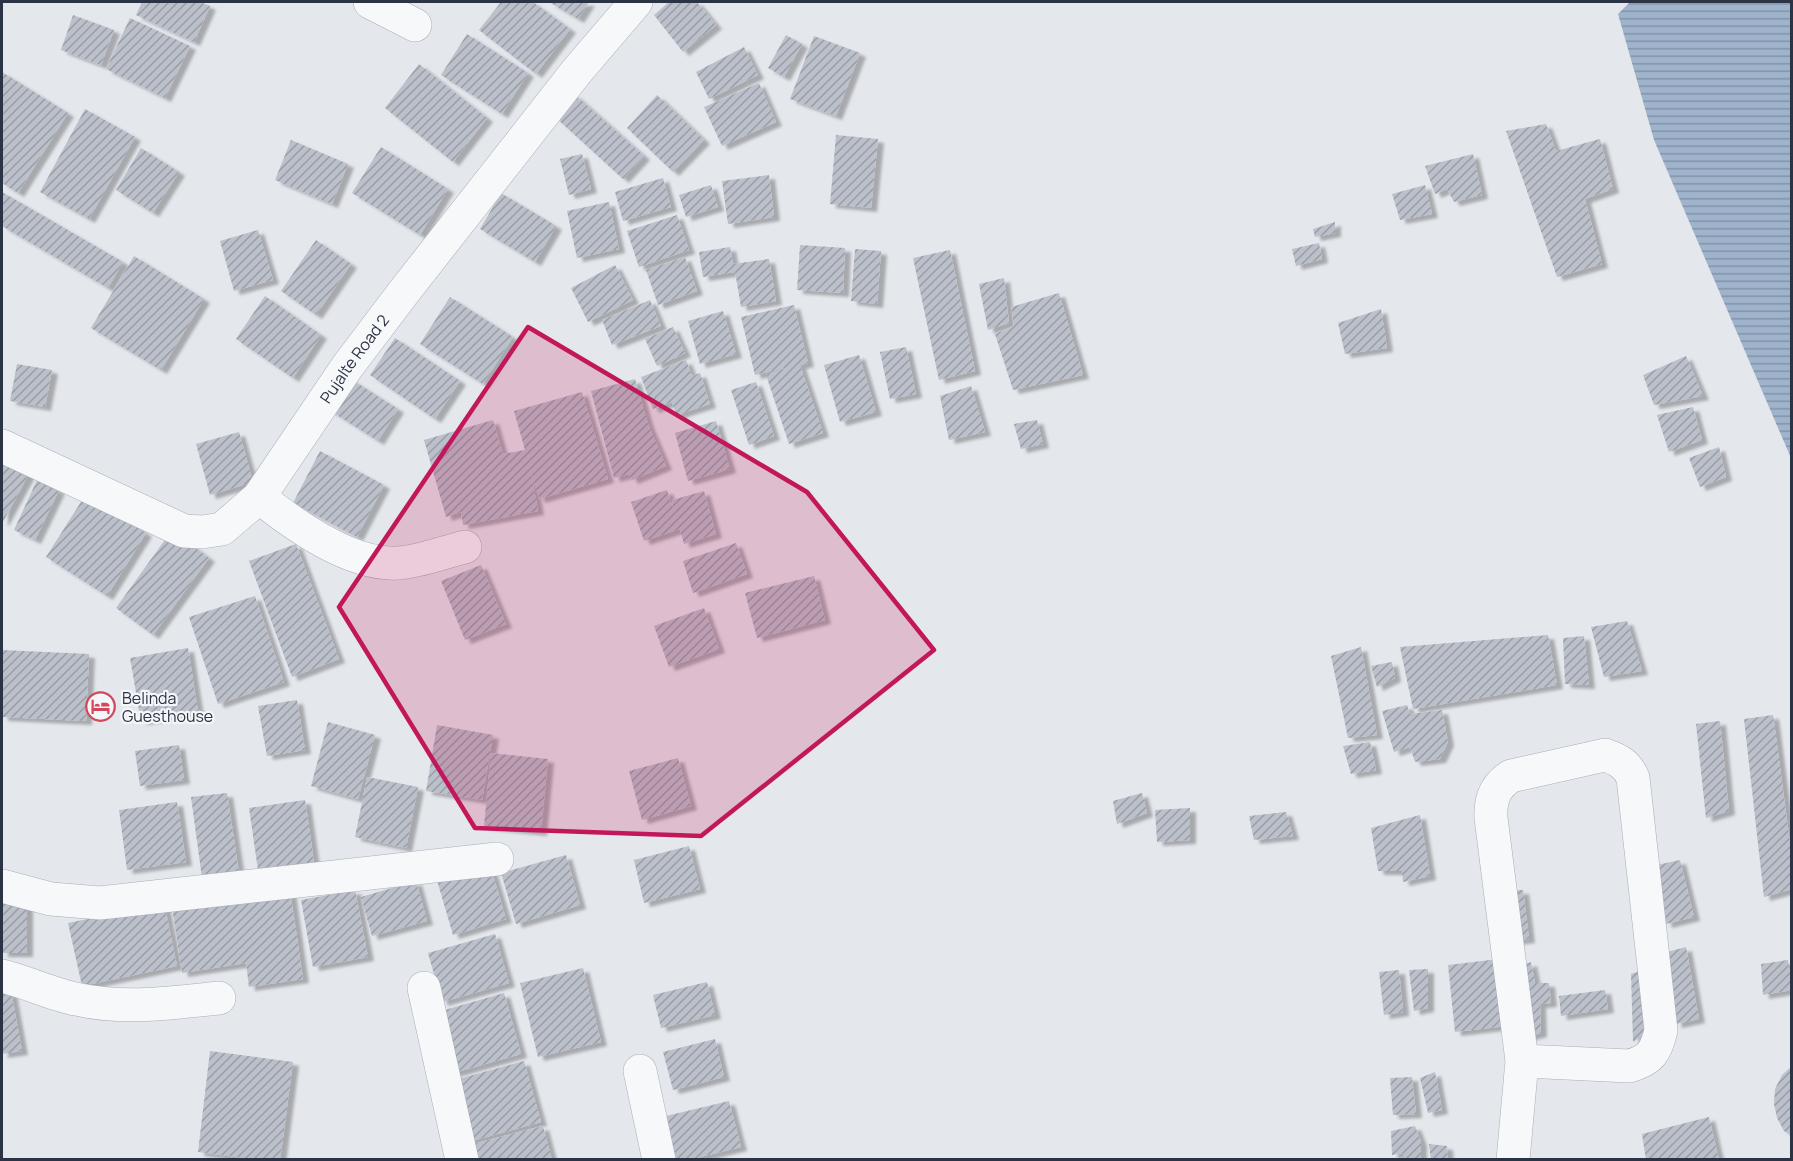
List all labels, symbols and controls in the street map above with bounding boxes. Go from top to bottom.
street label: Pujalte Road 2 [315,310,394,407]
place label: Belinda Guesthouse [122,687,213,727]
hotel icon: Belinda Guesthouse [85,691,117,723]

